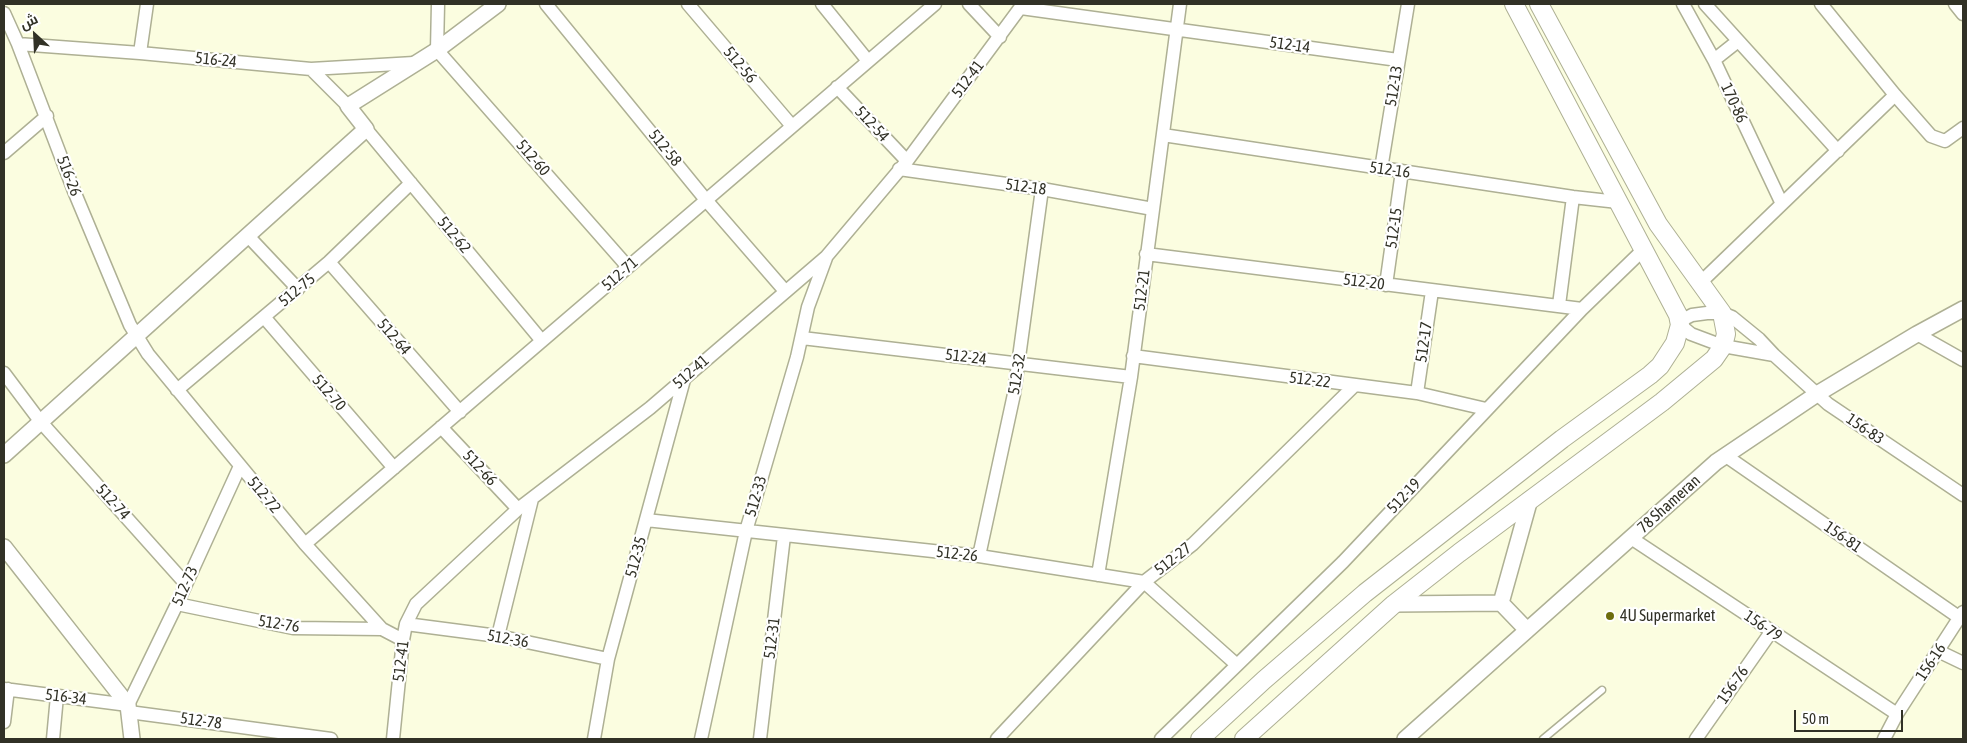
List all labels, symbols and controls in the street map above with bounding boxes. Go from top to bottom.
north arrow [10,10,60,60]
text: ش [17,10,40,32]
street label: 512-14 [1268,33,1312,57]
street label: 512-56 [719,43,761,87]
street label: 516-24 [194,48,238,72]
street label: 512-41 [948,57,988,101]
street label: 512-13 [1381,64,1407,108]
street label: 170-86 [1717,80,1751,126]
street label: 512-54 [851,102,893,146]
street label: 512-58 [644,126,686,170]
street label: 512-60 [512,136,554,180]
street label: 516-26 [53,153,85,199]
street label: 512-16 [1368,158,1412,182]
street label: 512-18 [1004,175,1048,199]
street label: 512-15 [1382,206,1406,250]
street label: 512-62 [433,213,475,257]
street label: 512-71 [598,253,642,295]
street label: 512-21 [1130,268,1154,312]
street label: 512-75 [275,269,319,311]
street label: 512-20 [1342,270,1386,294]
street label: 512-64 [373,315,415,359]
street label: 512-17 [1412,320,1436,364]
street label: 512-24 [944,345,988,369]
street label: 512-41 [669,351,713,393]
street label: 512-32 [1004,352,1030,396]
street label: 512-22 [1288,368,1332,392]
street label: 512-70 [308,371,350,415]
street label: 156-83 [1842,409,1888,449]
street label: 512-66 [459,446,501,490]
street label: 78 Shameran [1634,471,1704,537]
street label: 512-72 [243,473,285,517]
street label: 512-33 [741,473,771,519]
street label: 512-19 [1383,475,1425,517]
street label: 512-74 [92,480,134,524]
street label: 156-81 [1820,517,1866,557]
street label: 512-35 [621,534,651,580]
street label: 512-27 [1151,539,1195,579]
street label: 512-26 [935,542,979,566]
street label: 512-73 [168,563,202,609]
place label: 4U Supermarket [1620,606,1715,626]
street label: 156-79 [1740,606,1786,646]
marker: 4U Supermarket [1604,610,1616,622]
street label: 512-76 [257,611,301,637]
street label: 512-31 [760,616,784,660]
street label: 512-36 [486,626,530,652]
street label: 512-41 [389,639,413,683]
street label: 156-16 [1912,640,1950,684]
street label: 156-76 [1713,662,1753,708]
street label: 516-34 [44,685,88,709]
scale bar [1797,700,1906,732]
street label: 512-78 [179,709,223,733]
text: 50 m [1802,710,1829,727]

